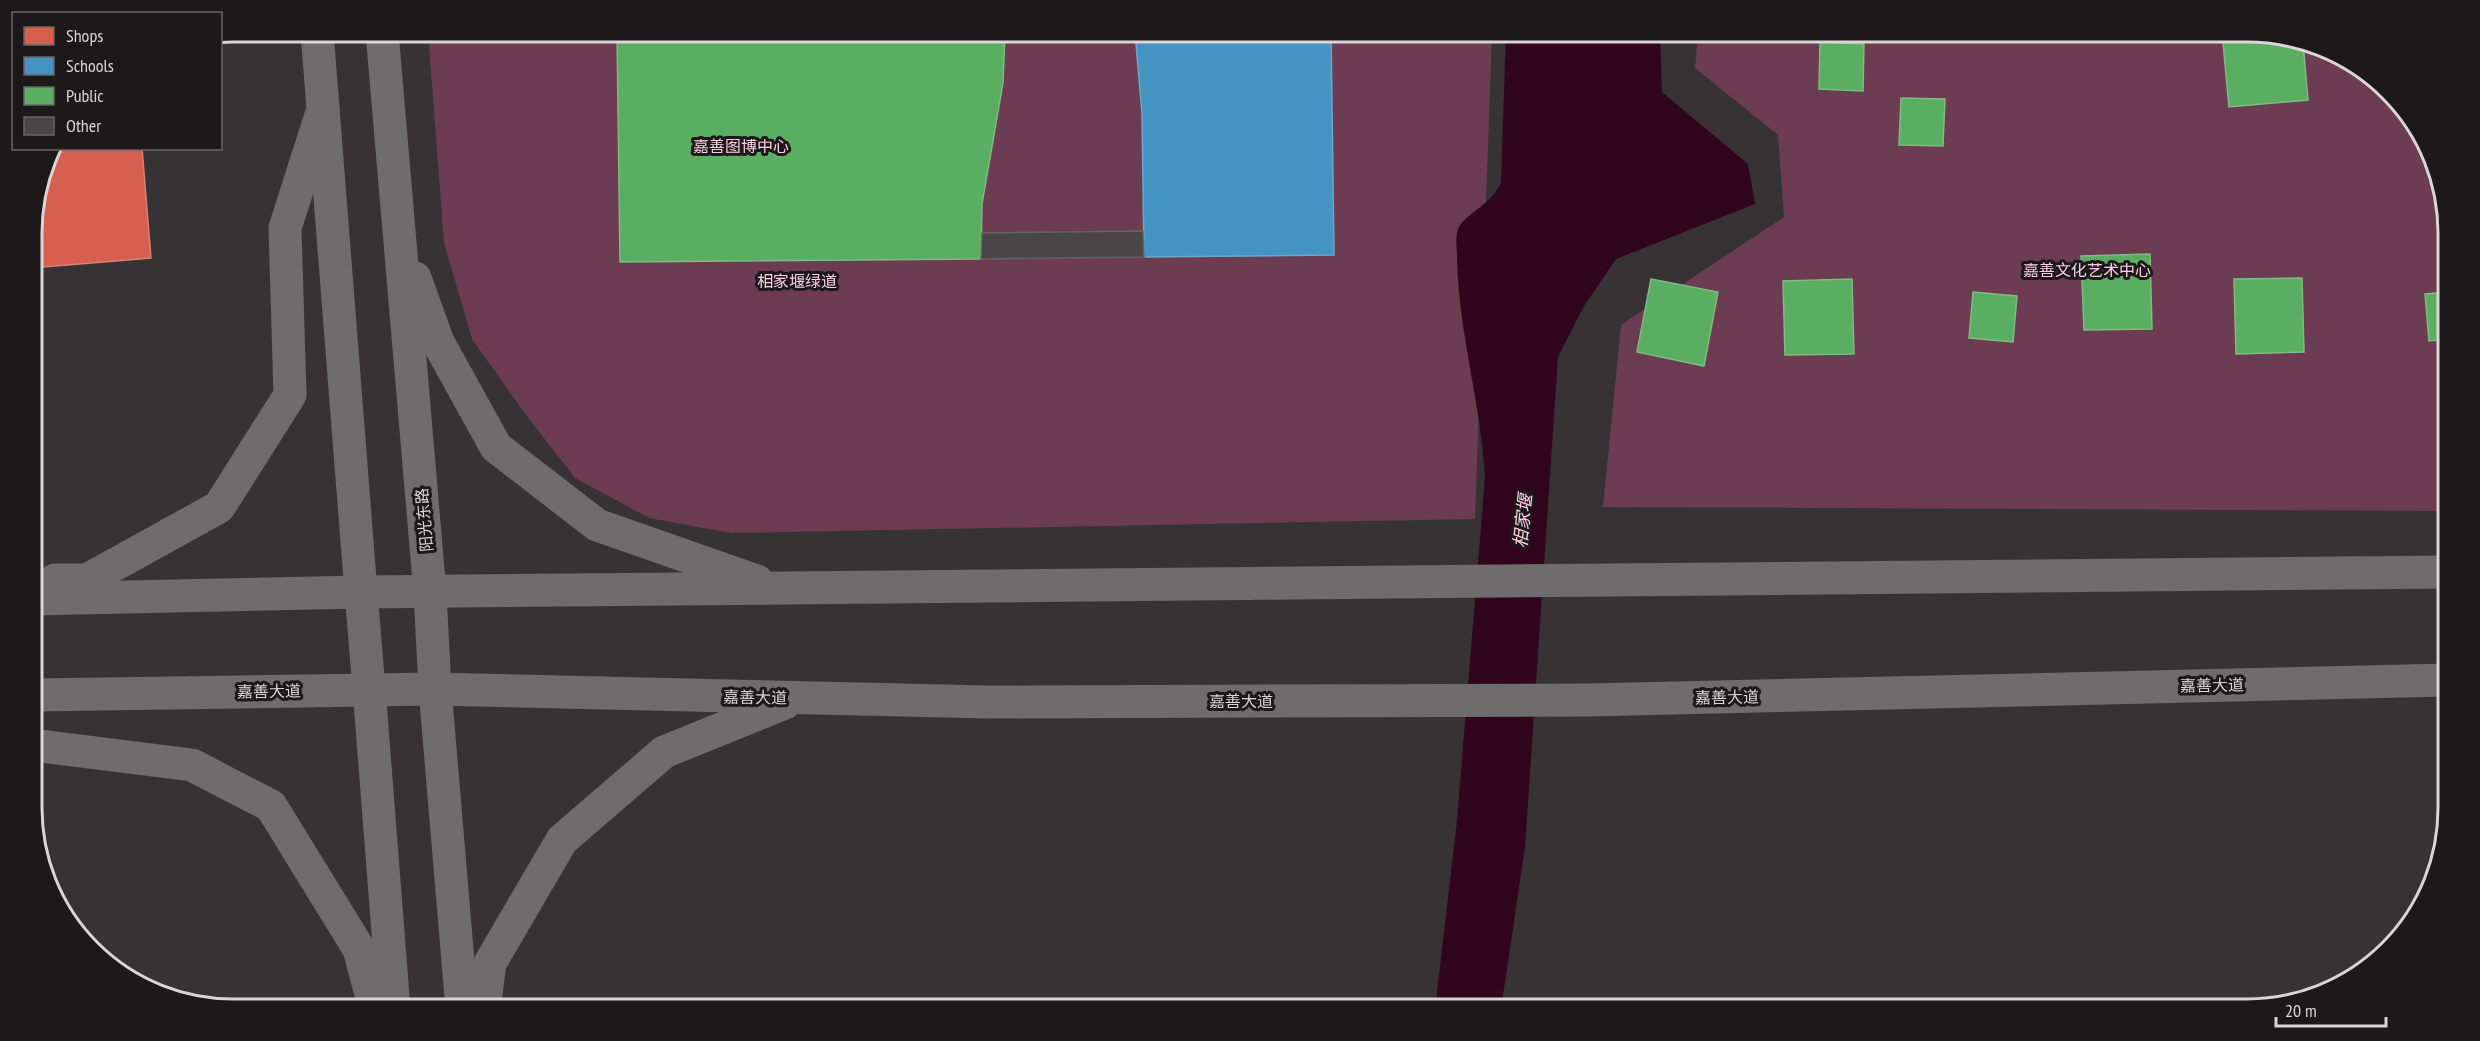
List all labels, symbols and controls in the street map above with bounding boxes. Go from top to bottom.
legend [12,12,222,150]
text: Shops [66,24,103,47]
text: Schools [66,54,114,77]
text: Public [66,84,104,107]
text: Other [66,114,101,137]
park label: 嘉善图博中心 [693,136,789,156]
park label: 嘉善文化艺术中心 [2023,260,2151,280]
park label: 相家堰绿道 [757,271,837,291]
street label: 阳光东路 [411,487,437,553]
water label: 相家堰 [1508,490,1537,549]
street label: 嘉善大道 [2180,674,2244,696]
street label: 嘉善大道 [237,680,301,702]
street label: 嘉善大道 [723,686,787,708]
street label: 嘉善大道 [1695,686,1759,708]
street label: 嘉善大道 [1209,691,1273,711]
scale bar [2276,990,2386,1028]
text: 20 m [2285,999,2317,1022]

